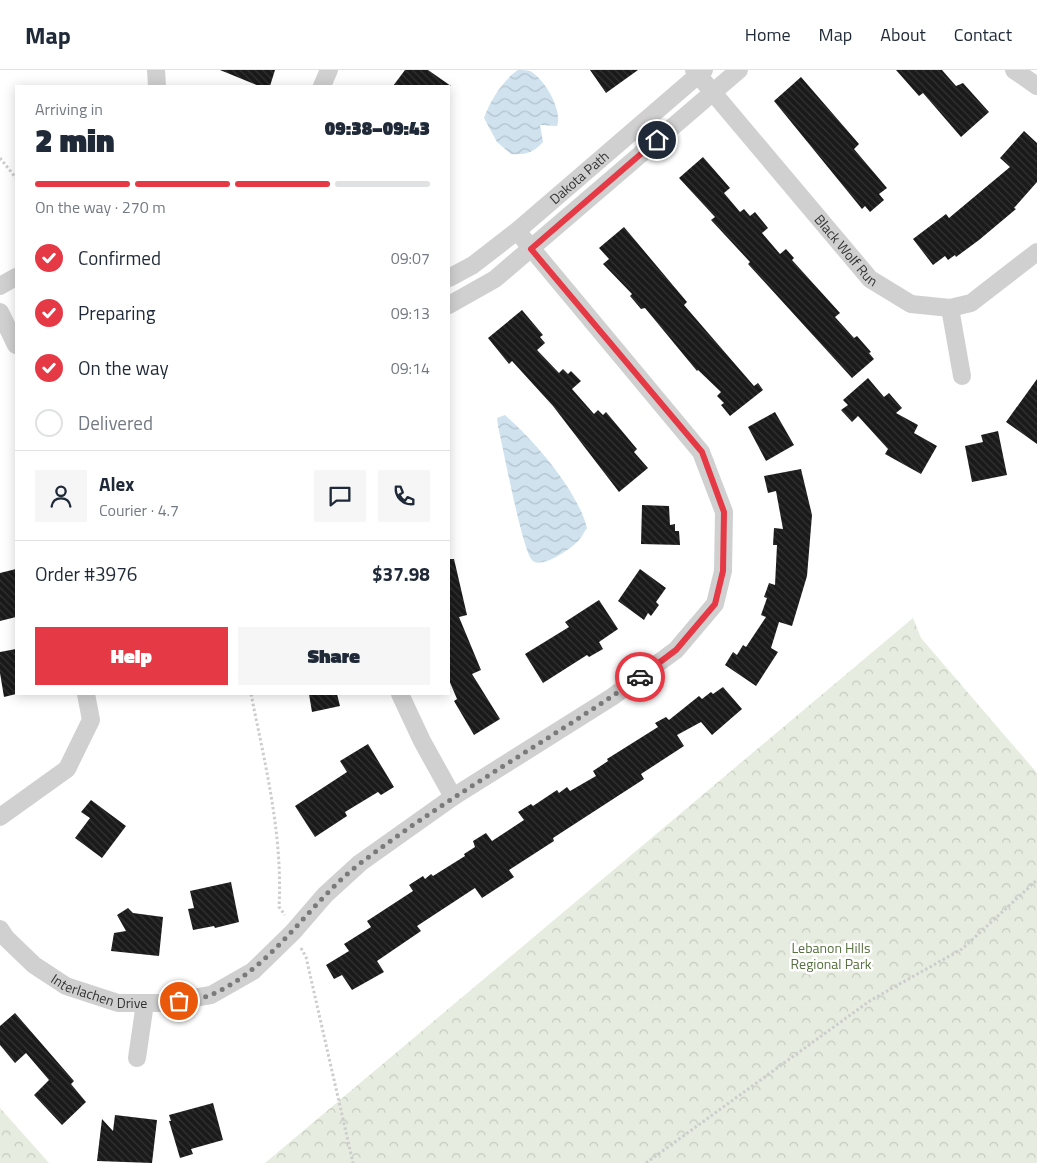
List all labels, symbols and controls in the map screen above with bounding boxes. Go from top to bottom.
text: Map [25,17,71,53]
text: Home [745,21,791,48]
text: Map [819,21,852,48]
text: About [880,21,926,48]
text: Contact [954,21,1012,48]
text: Arriving in [35,97,103,121]
text: 09:38–09:43 [325,113,430,142]
text: 2 min [35,116,115,164]
pin [636,119,678,161]
icon: home [643,126,671,154]
street label: Dakota Path [545,145,613,209]
text: On the way · 270 m [35,195,166,219]
street label: Black Wolf Run [810,209,882,291]
text: Confirmed [78,243,161,272]
icon: check [35,244,63,272]
text: 09:07 [391,246,430,270]
text: Preparing [78,298,155,327]
icon: check [35,299,63,327]
text: 09:13 [391,301,430,325]
text: On the way [78,353,169,382]
icon: check [35,354,63,382]
text: 09:14 [391,356,430,380]
text: Delivered [78,408,153,437]
text: Alex [99,469,134,498]
button: person [35,470,87,522]
button: chat [314,470,366,522]
button: phone [378,470,430,522]
text: Courier · 4.7 [99,498,179,522]
text: Order #3976 [35,559,137,588]
text: $37.98 [372,559,430,588]
button: Help [35,627,228,685]
button: Share [238,627,430,685]
courier [615,652,665,702]
icon: car [626,663,654,691]
park label: Lebanon Hills Regional Park [791,937,872,974]
street label: Interlachen Drive [47,968,147,1013]
pin [158,980,200,1022]
icon: bag [165,987,193,1015]

